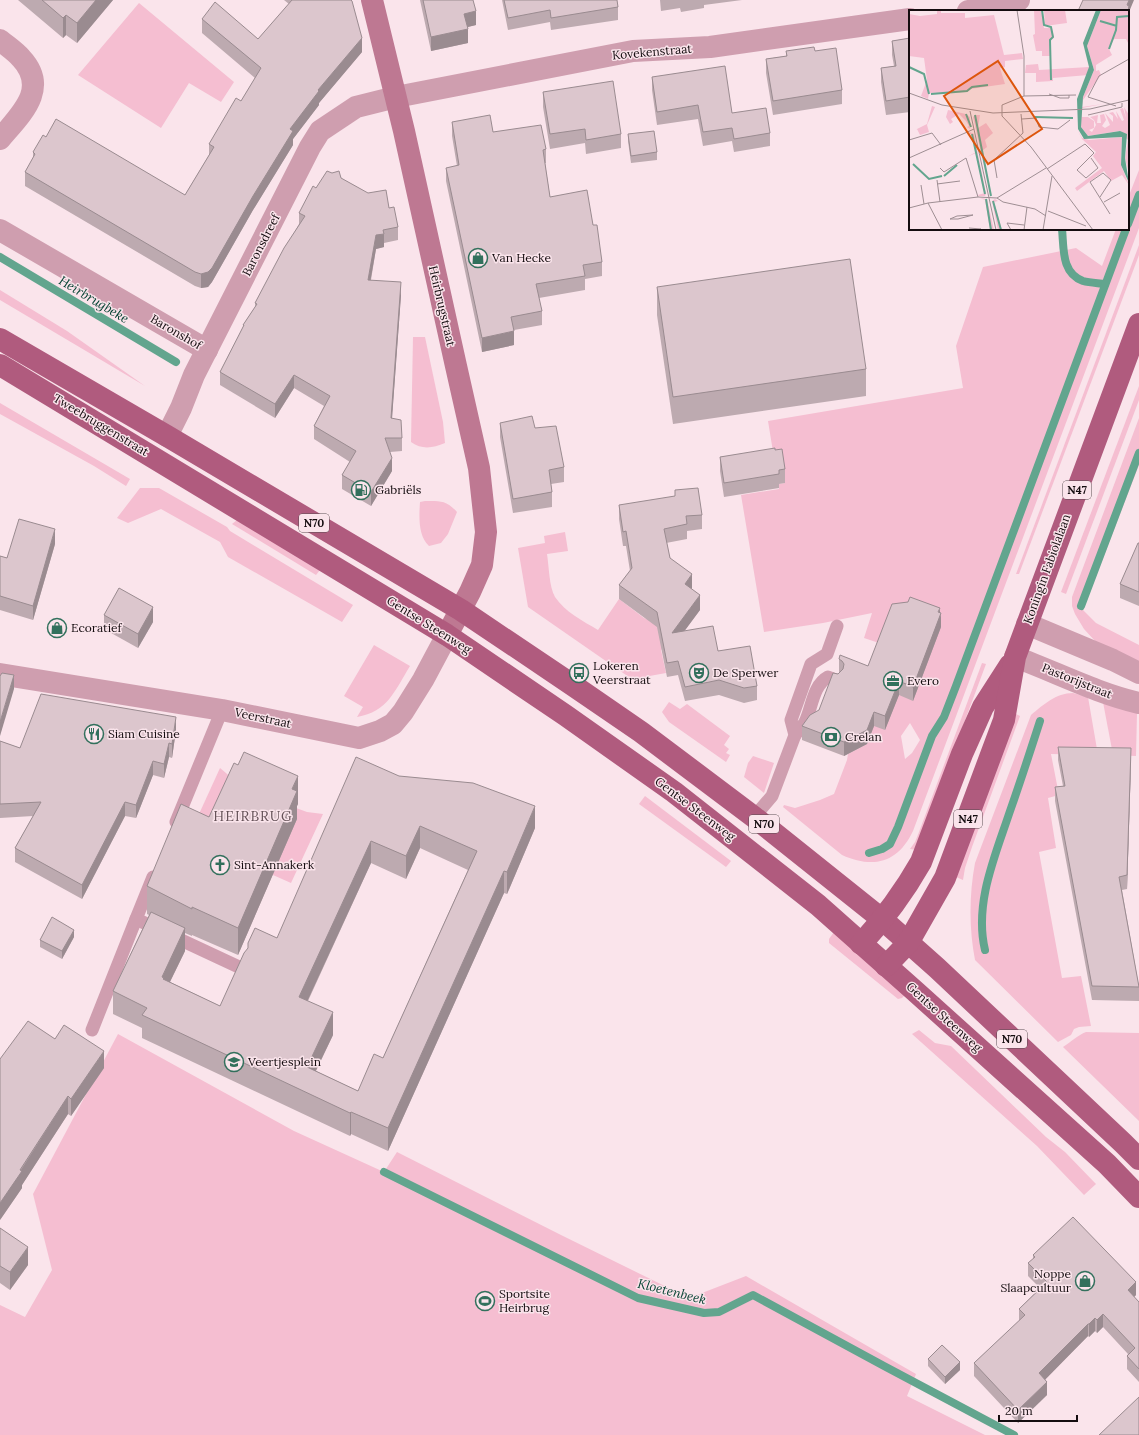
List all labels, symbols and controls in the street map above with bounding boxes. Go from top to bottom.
inset map [909,10,1129,230]
street label: Kovekenstraat [612,41,693,62]
street label: Baronsdreef [238,210,283,278]
shop icon: Van Hecke [467,247,489,269]
place label: Van Hecke [491,250,551,265]
street label: Heirbrugstraat [426,264,459,348]
water label: Heirbrugbeke [56,272,132,327]
street label: Baronshof [148,311,205,353]
street label: Tweebruggenstraat [51,390,152,459]
fuel station icon: Gabriëls [350,479,372,501]
road number: N47 [1063,481,1091,499]
place label: Gabriëls [375,482,422,497]
street label: Koningin Fabiolalaan [1020,512,1073,626]
road number: N70 [299,514,329,532]
street label: Gentse Steenweg [384,593,475,657]
shop icon: Ecoratief [46,617,68,639]
place label: Ecoratief [71,620,123,635]
place label: Lokeren Veerstraat [592,658,651,687]
street label: Pastorijstraat [1040,660,1115,702]
bus stop icon: Lokeren Veerstraat [568,662,590,684]
theatre icon: De Sperwer [688,662,710,684]
place label: De Sperwer [713,665,779,680]
office icon: Evero [882,670,904,692]
place label: Evero [907,673,939,688]
street label: Veerstraat [232,704,293,731]
restaurant icon: Siam Cuisine [83,723,105,745]
place label: Siam Cuisine [108,726,180,741]
bank icon: Crelan [820,726,842,748]
place label: Crelan [845,729,882,744]
street label: Gentse Steenweg [652,774,739,844]
district label: HEIRBRUG [213,807,293,825]
road number: N47 [954,810,982,828]
road number: N70 [749,815,779,833]
church icon: Sint-Annakerk [209,854,231,876]
place label: Sint-Annakerk [234,857,315,872]
street label: Gentse Steenweg [903,979,986,1055]
road number: N70 [997,1030,1027,1048]
school or university icon: Veertjesplein [223,1051,245,1073]
place label: Veertjesplein [247,1054,321,1069]
place label: Noppe Slaapcultuur [1000,1266,1072,1295]
shop icon: Noppe Slaapcultuur [1074,1270,1096,1292]
water label: Kloetenbeek [636,1275,708,1308]
place label: Sportsite Heirbrug [499,1286,551,1315]
sports icon: Sportsite Heirbrug [474,1290,496,1312]
scale bar [999,1397,1077,1423]
text: 20 m [1005,1403,1033,1418]

